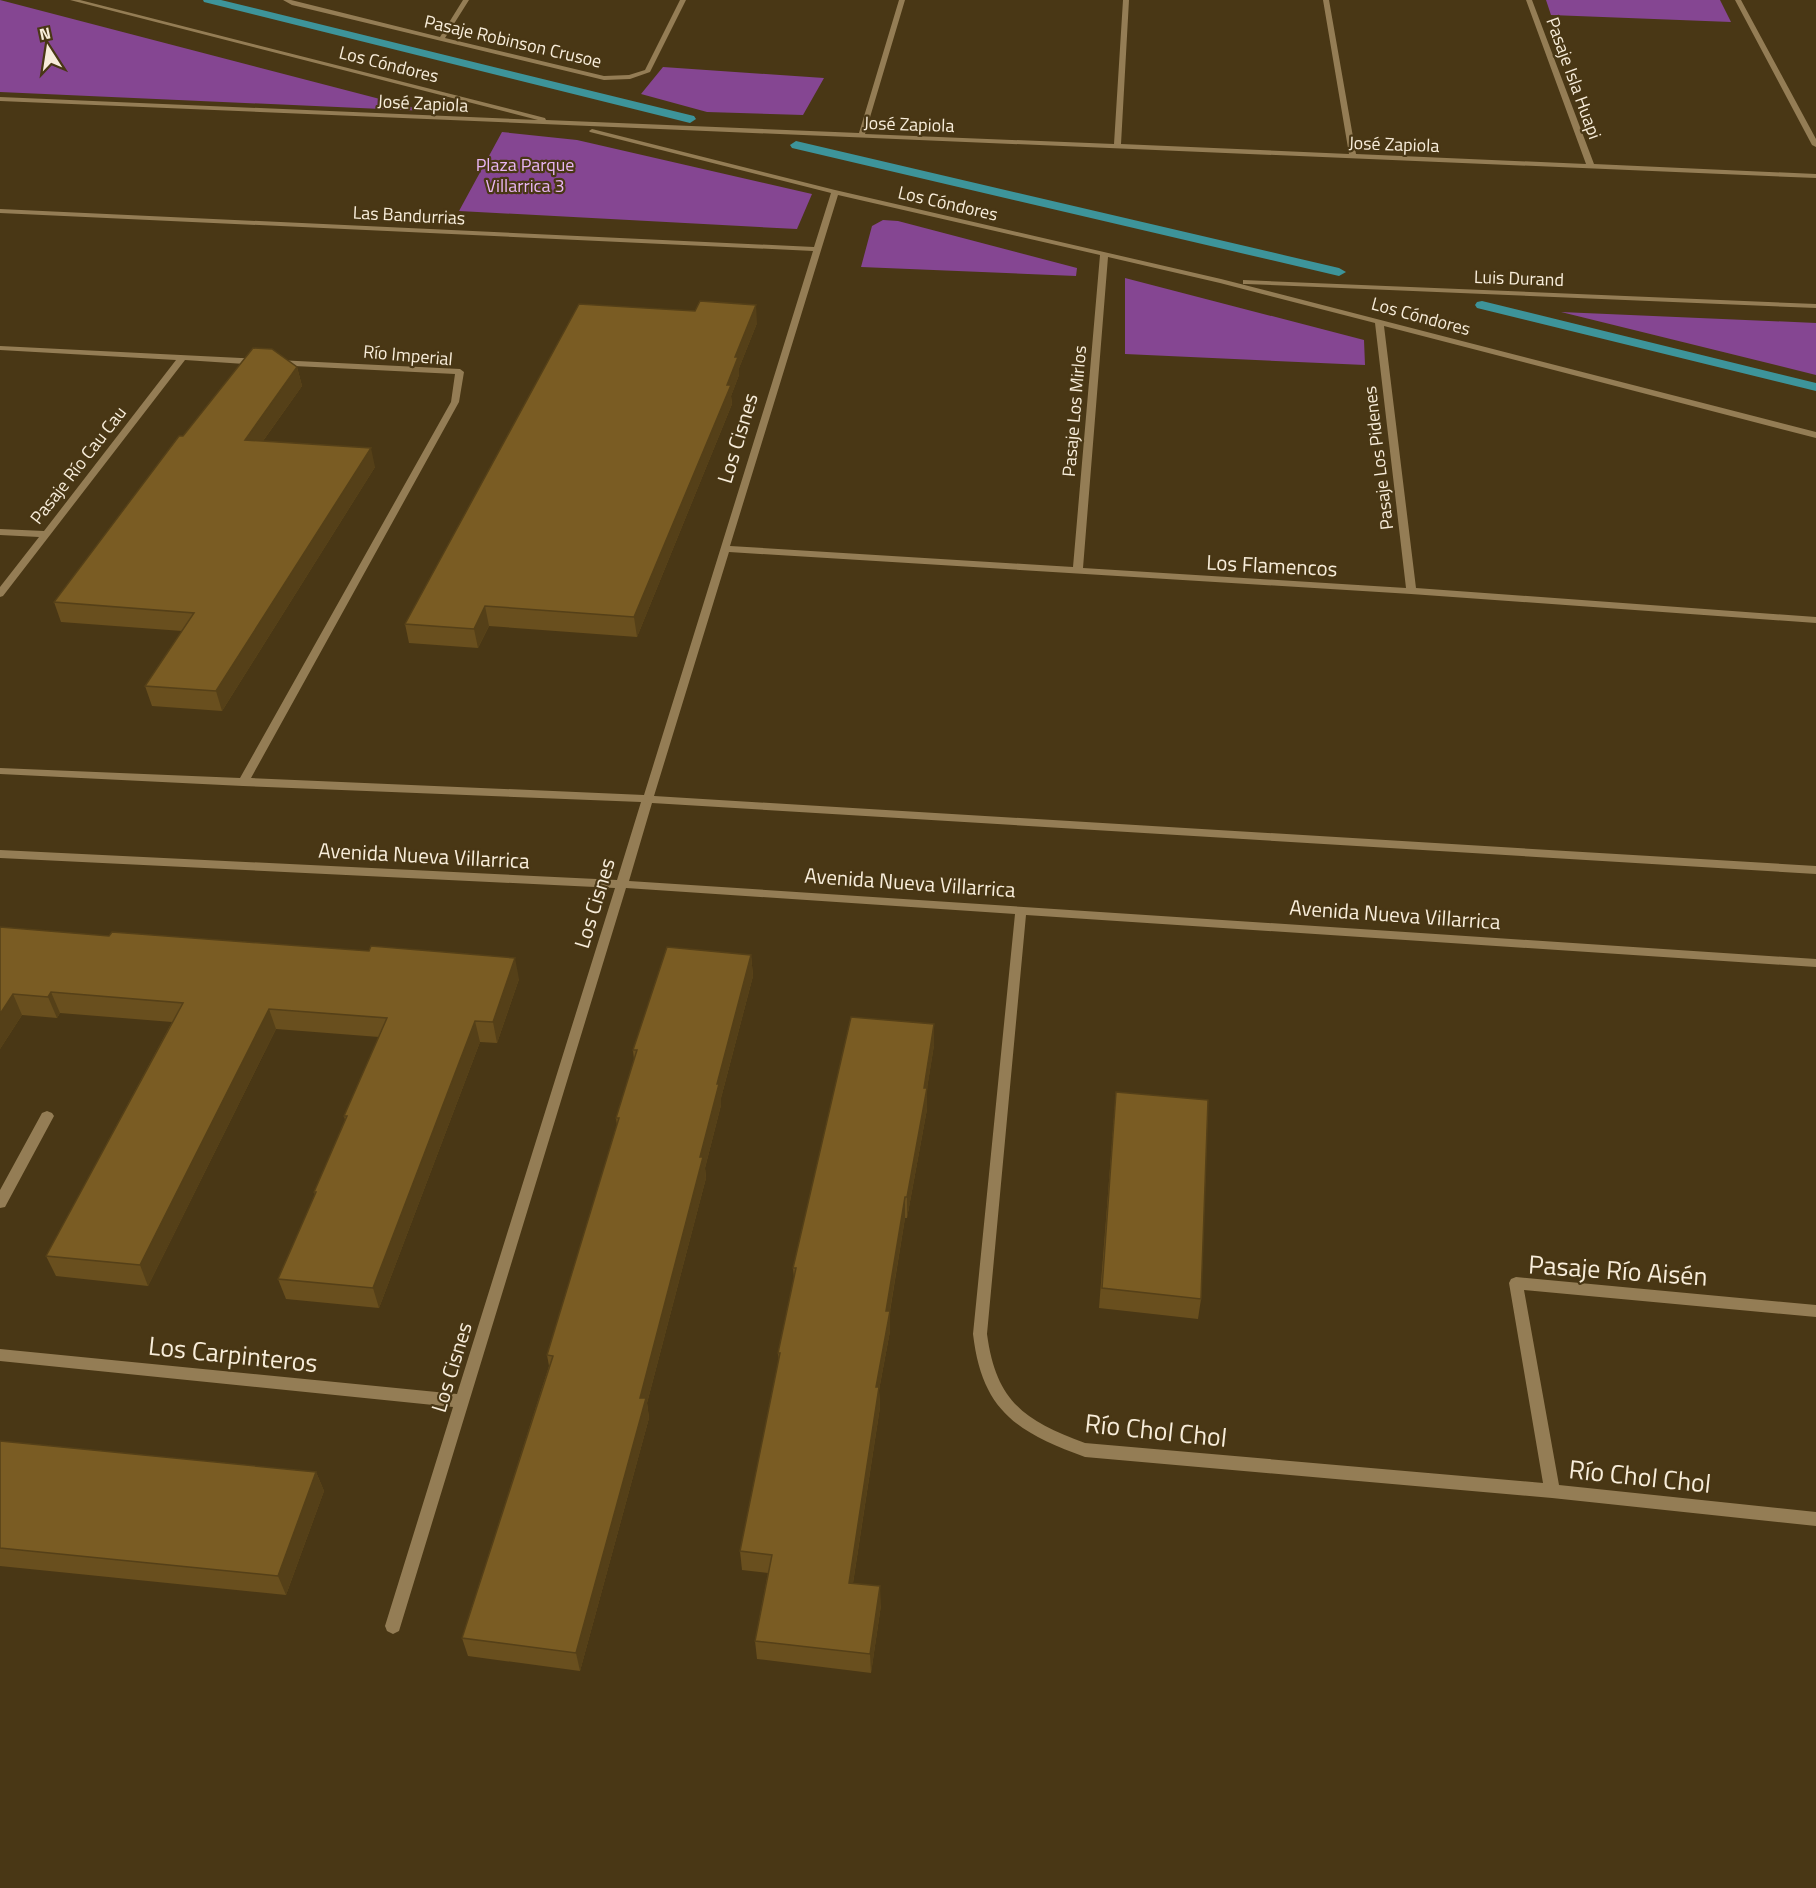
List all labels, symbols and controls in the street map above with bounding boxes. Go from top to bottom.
street label: Pasaje Robinson Crusoe [422,7,604,75]
street label: Pasaje Isla Huapi [1539,13,1609,143]
north arrow [18,18,78,78]
text: N [37,20,53,46]
street label: Los Cóndores [336,39,442,89]
street label: José Zapiola [377,87,469,119]
street label: José Zapiola [863,109,955,139]
street label: José Zapiola [1348,129,1440,159]
park label: Plaza Parque Villarrica 3 [476,151,574,199]
street label: Los Cóndores [895,178,1001,228]
street label: Las Bandurrias [352,199,466,231]
street label: Luis Durand [1474,263,1564,293]
street label: Los Cóndores [1368,290,1474,342]
street label: Río Imperial [362,338,454,372]
street label: Pasaje Los Mirlos [1055,344,1093,478]
street label: Pasaje Los Pidenes [1356,385,1400,531]
street label: Los Cisnes [708,389,766,487]
street label: Pasaje Río Cau Cau [23,400,133,530]
street label: Los Flamencos [1206,546,1338,584]
street label: Avenida Nueva Villarrica [318,833,531,877]
street label: Los Cisnes [565,854,623,952]
street label: Avenida Nueva Villarrica [803,859,1017,905]
street label: Avenida Nueva Villarrica [1288,891,1502,937]
street label: Pasaje Río Aisén [1527,1244,1709,1296]
street label: Los Cisnes [422,1318,480,1416]
street label: Los Carpinteros [146,1326,320,1382]
street label: Río Chol Chol [1083,1403,1229,1457]
street label: Río Chol Chol [1567,1449,1713,1503]

